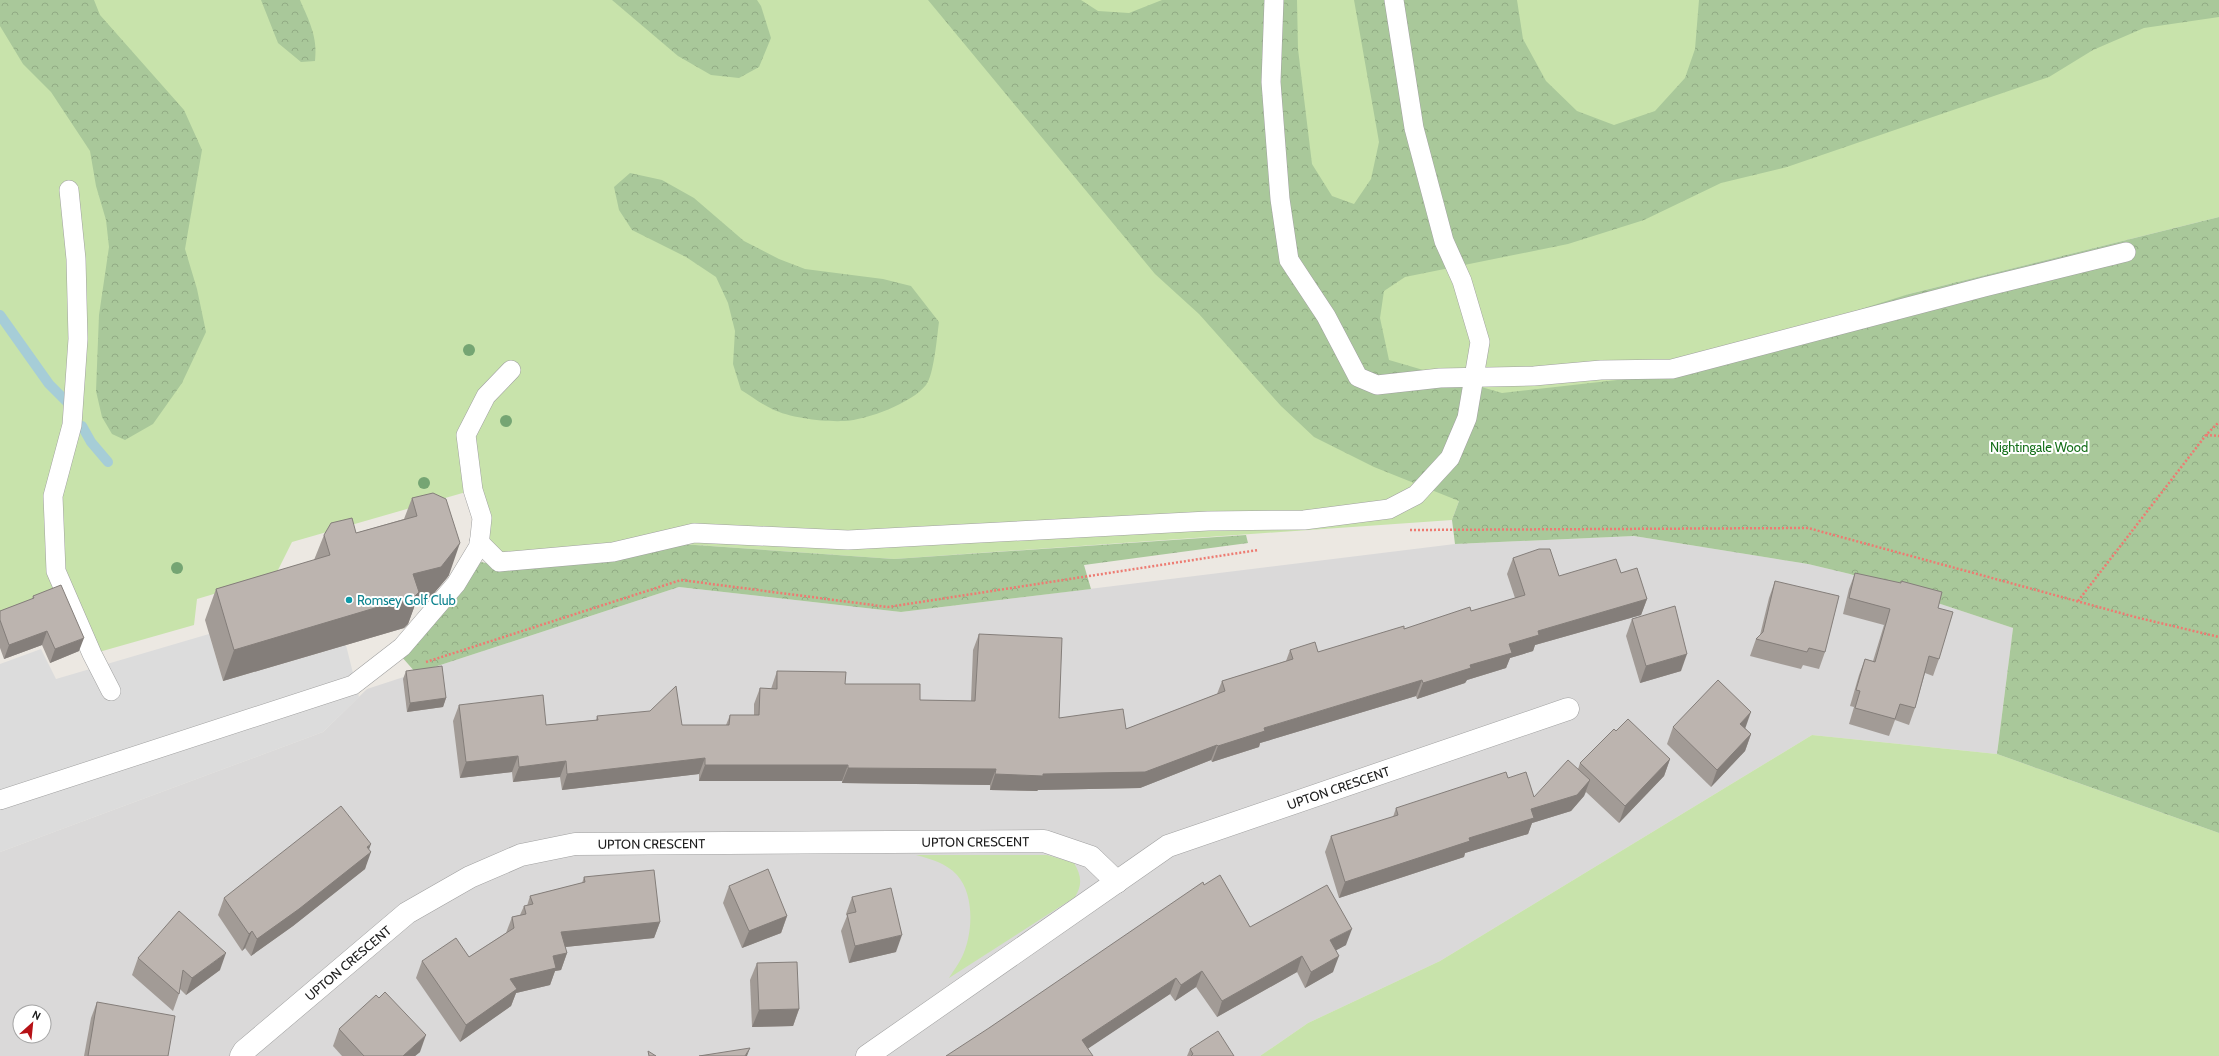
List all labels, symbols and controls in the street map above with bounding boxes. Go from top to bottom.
park label: Nightingale Wood [1990,439,2088,455]
place label: Romsey Golf Club [357,592,456,608]
marker: Romsey Golf Club [344,595,354,605]
street label: UPTON CRESCENT [1285,763,1392,813]
street label: UPTON CRESCENT [922,833,1029,850]
street label: UPTON CRESCENT [598,835,705,852]
street label: UPTON CRESCENT [302,922,394,1004]
north arrow [12,1004,52,1044]
text: N [30,1007,43,1023]

